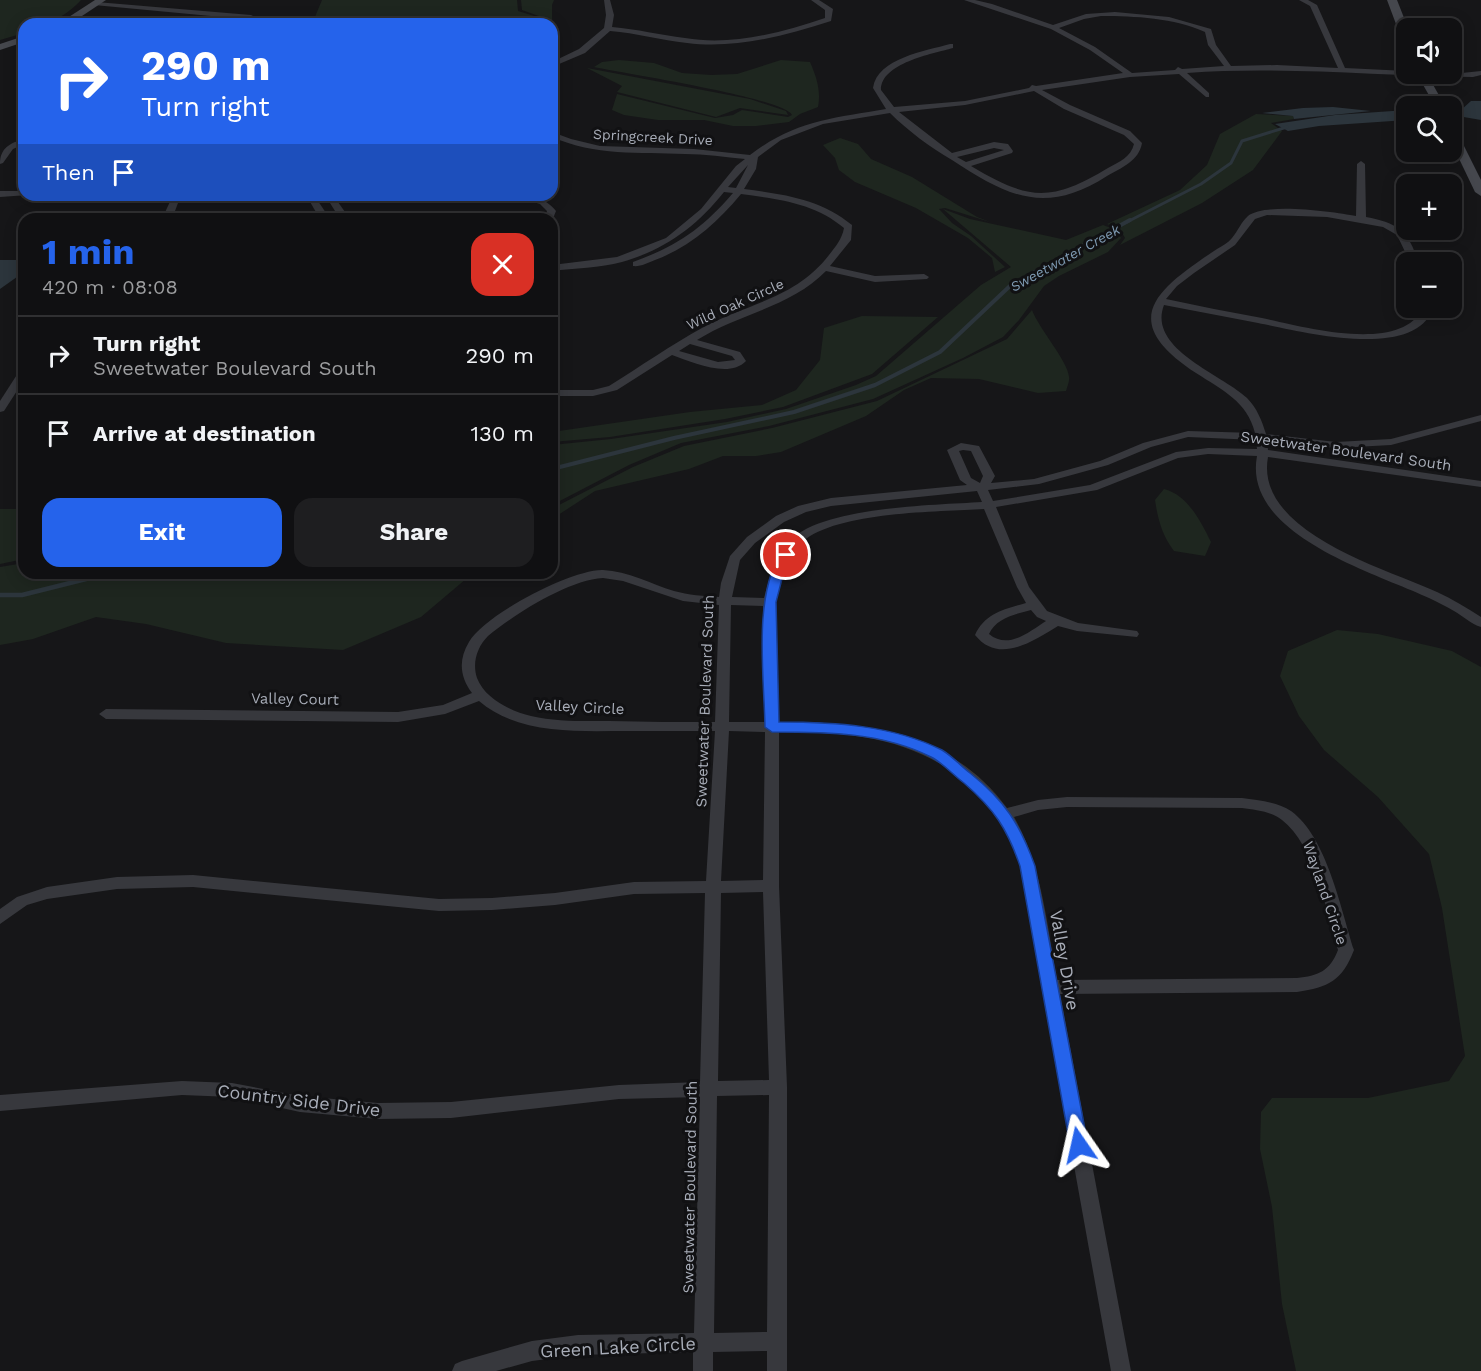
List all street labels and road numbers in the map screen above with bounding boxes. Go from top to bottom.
street label: Springcreek Drive [593,126,713,148]
street label: Wild Oak Circle [684,275,786,333]
street label: Sweetwater Boulevard South [1239,427,1453,475]
street label: Sweetwater Boulevard South [692,594,718,808]
street label: Valley Court [251,689,340,709]
street label: Valley Circle [535,696,625,718]
street label: Wayland Circle [1299,839,1351,947]
street label: Valley Drive [1046,908,1084,1012]
street label: Country Side Drive [216,1080,382,1120]
street label: Sweetwater Boulevard South [679,1081,701,1293]
street label: Green Lake Circle [540,1332,696,1362]

